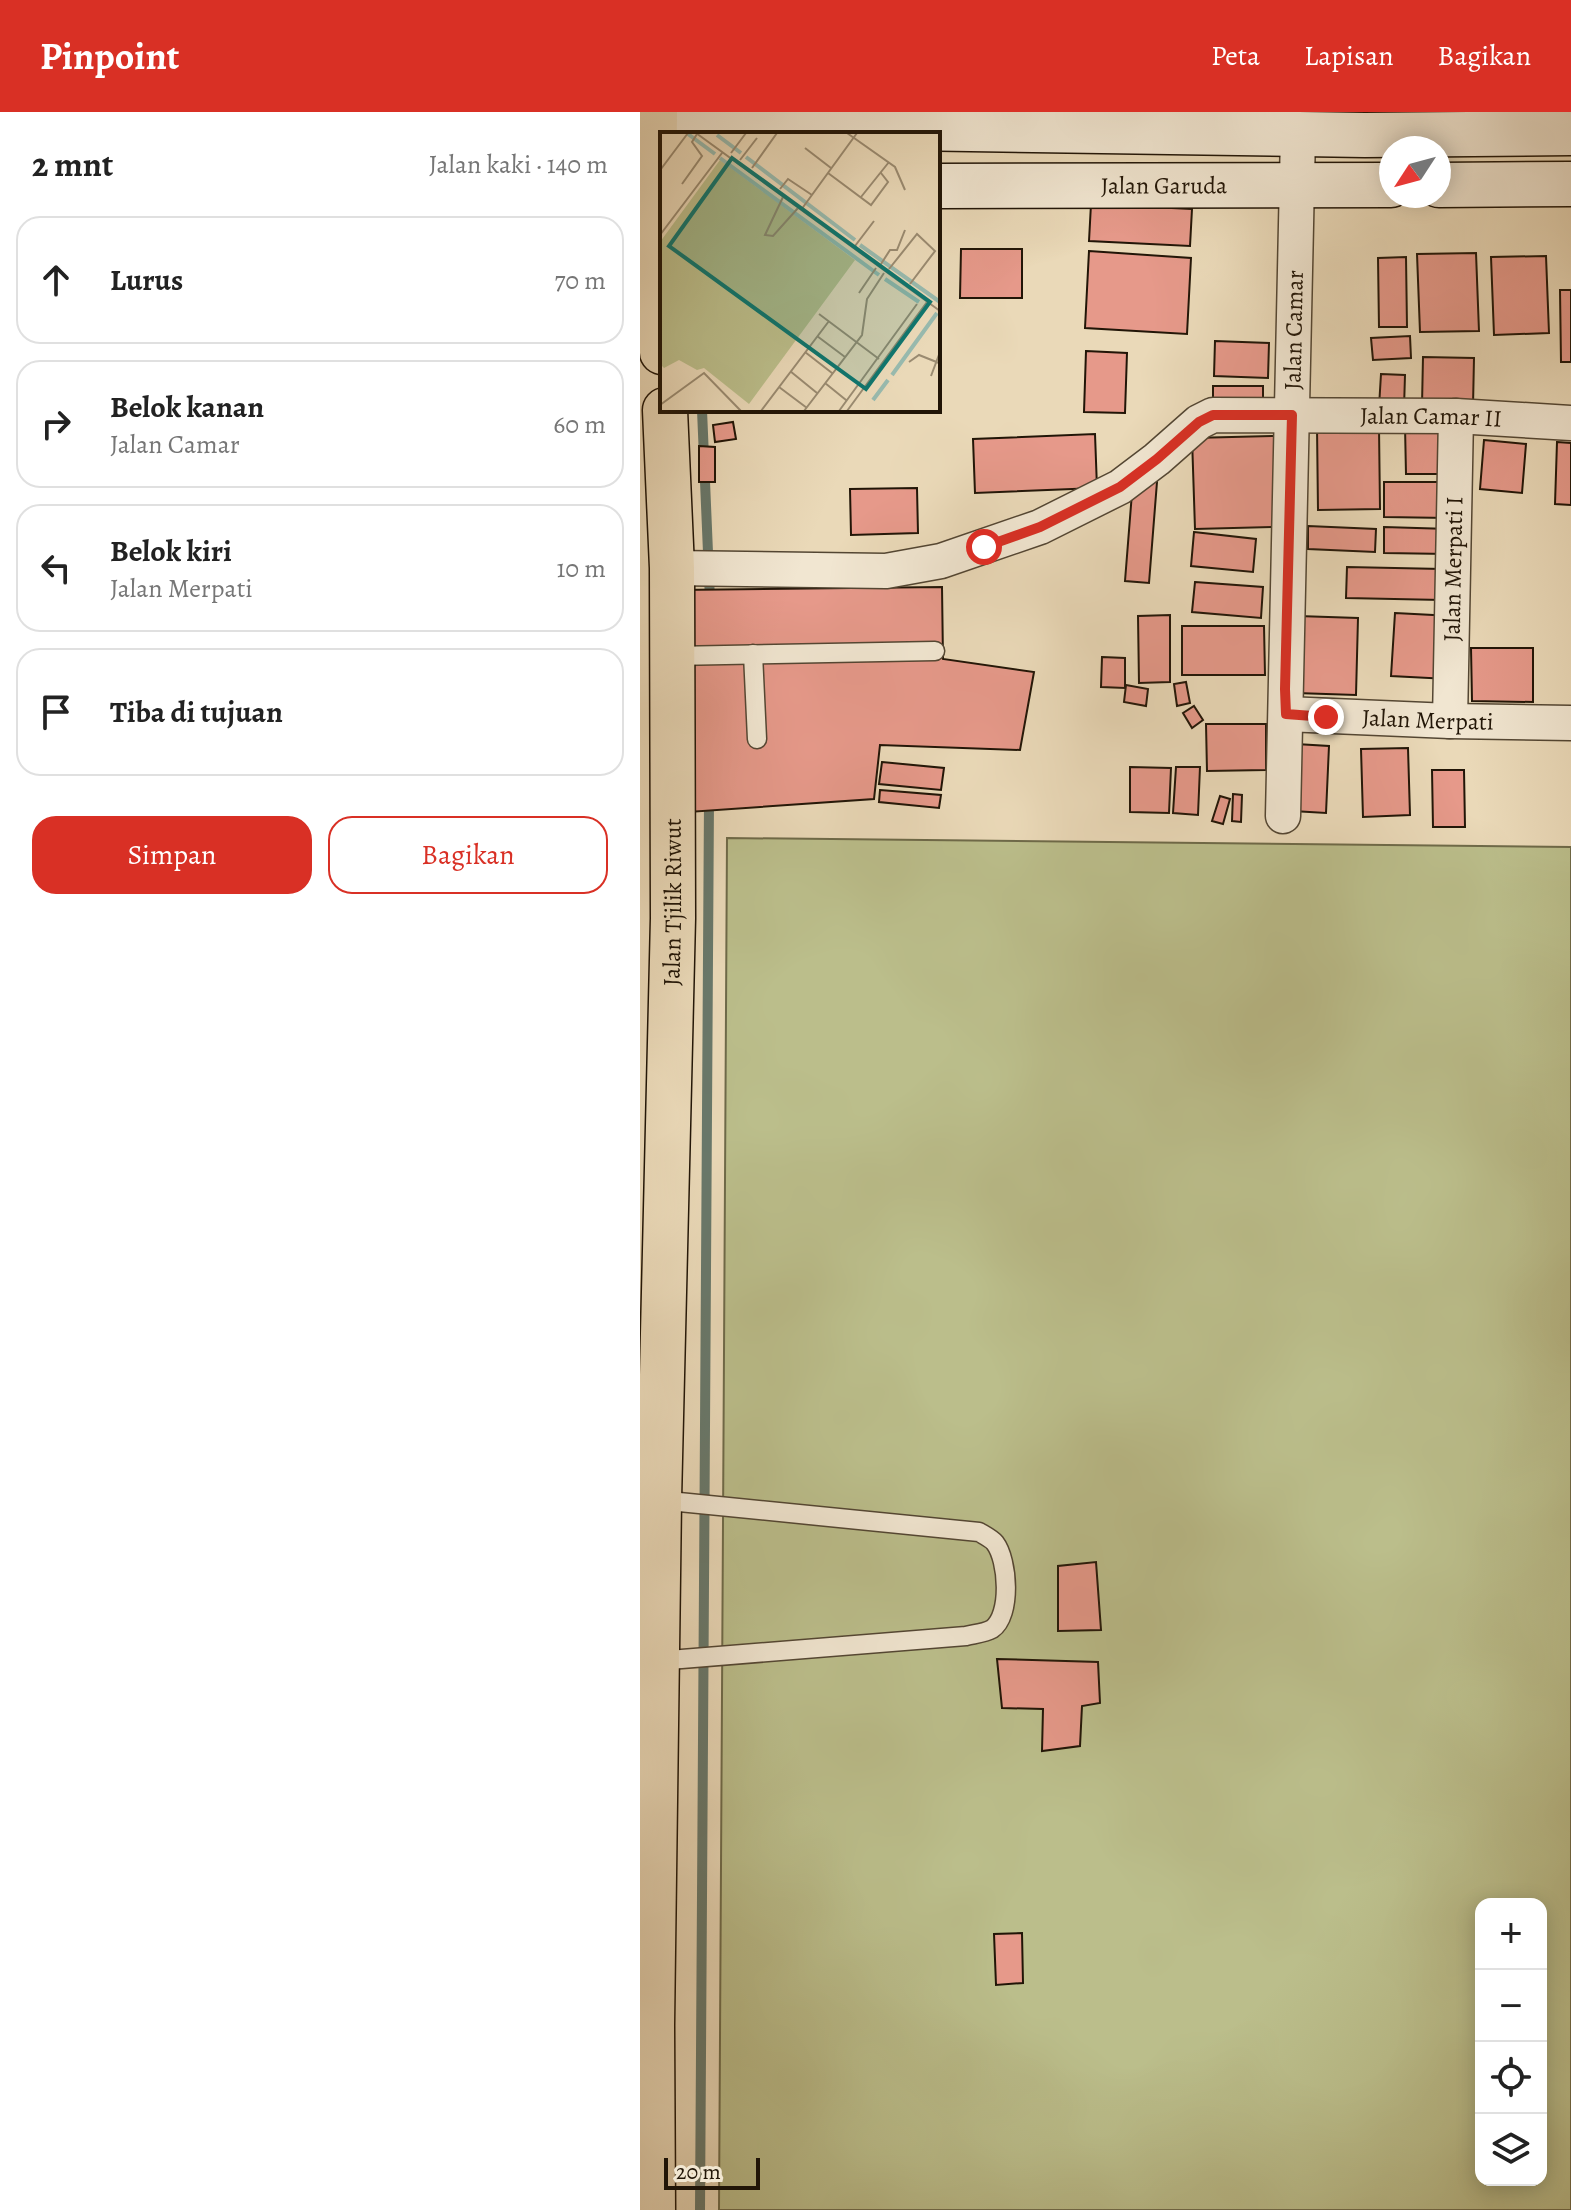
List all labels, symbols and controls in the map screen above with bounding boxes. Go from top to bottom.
text: Pinpoint [40,30,179,82]
text: Peta [1211,37,1260,75]
text: Lapisan [1304,37,1394,75]
text: Bagikan [1438,37,1531,75]
inset map [660,132,940,412]
north arrow [1379,136,1451,208]
text: 2 mnt [32,141,113,188]
text: Jalan kaki · 140 m [429,147,608,182]
street label: Jalan Garuda [1101,169,1228,202]
icon: ahead [34,258,78,302]
text: Lurus [110,260,183,300]
text: 70 m [554,263,606,298]
street label: Jalan Camar [1276,270,1311,390]
text: Belok kanan [110,387,264,427]
street label: Jalan Camar II [1360,400,1503,435]
icon: right [34,402,78,446]
text: 60 m [553,407,606,442]
text: Jalan Camar [110,427,240,462]
street label: Jalan Merpati I [1436,496,1470,642]
route start [966,529,1002,565]
text: Belok kiri [110,531,232,571]
icon: left [34,546,78,590]
text: 10 m [556,551,606,586]
text: Jalan Merpati [110,571,253,606]
icon: arrive [34,690,78,734]
text: Tiba di tujuan [110,692,283,732]
route end [1308,699,1344,735]
street label: Jalan Merpati [1361,701,1494,738]
button: Simpan [32,816,312,894]
button: Bagikan [328,816,608,894]
street label: Jalan Tjilik Riwut [655,818,689,986]
map controls [1475,1898,1547,2186]
button: + [1475,1898,1547,1970]
button: − [1475,1970,1547,2042]
button: locate [1475,2042,1547,2114]
button: layers [1475,2114,1547,2186]
scale bar [664,2154,760,2190]
text: 20 m [676,2157,721,2187]

